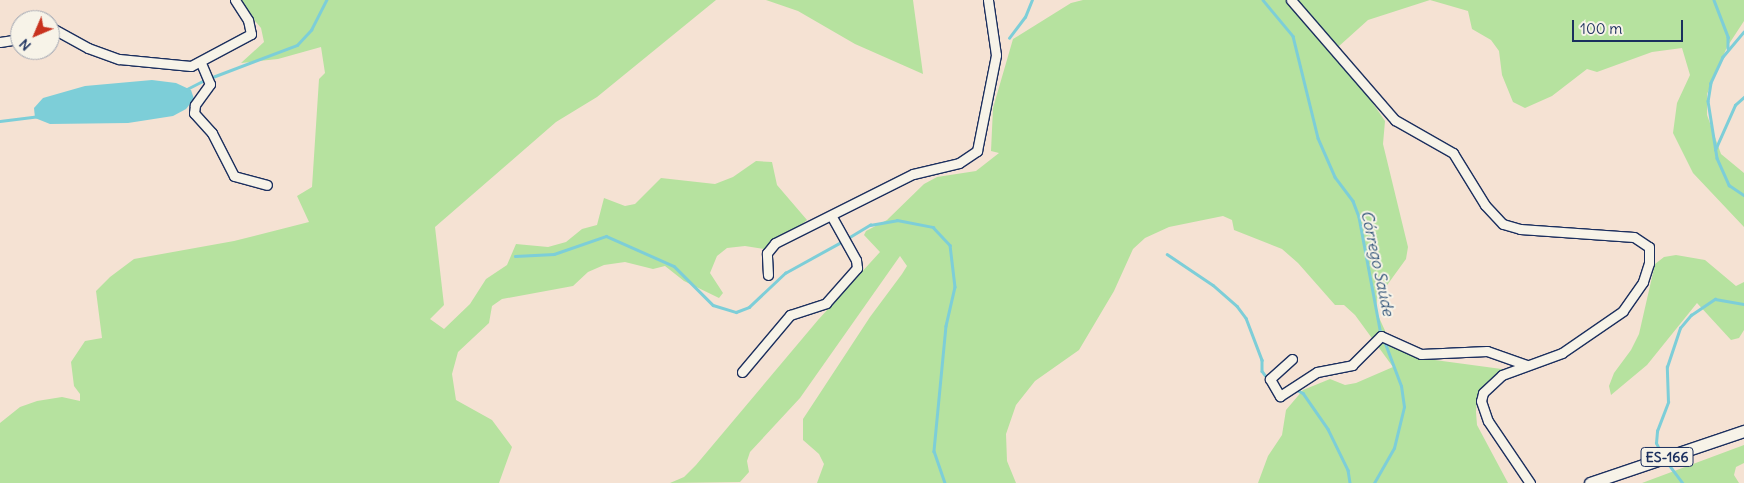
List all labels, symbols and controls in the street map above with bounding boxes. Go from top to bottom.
north arrow [10,10,60,60]
scale bar [1574,10,1685,42]
text: 100 m [1580,19,1622,38]
text: N [15,35,35,55]
water label: Córrego Saúde [1357,208,1399,318]
road number: ES-166 [1640,446,1694,468]

